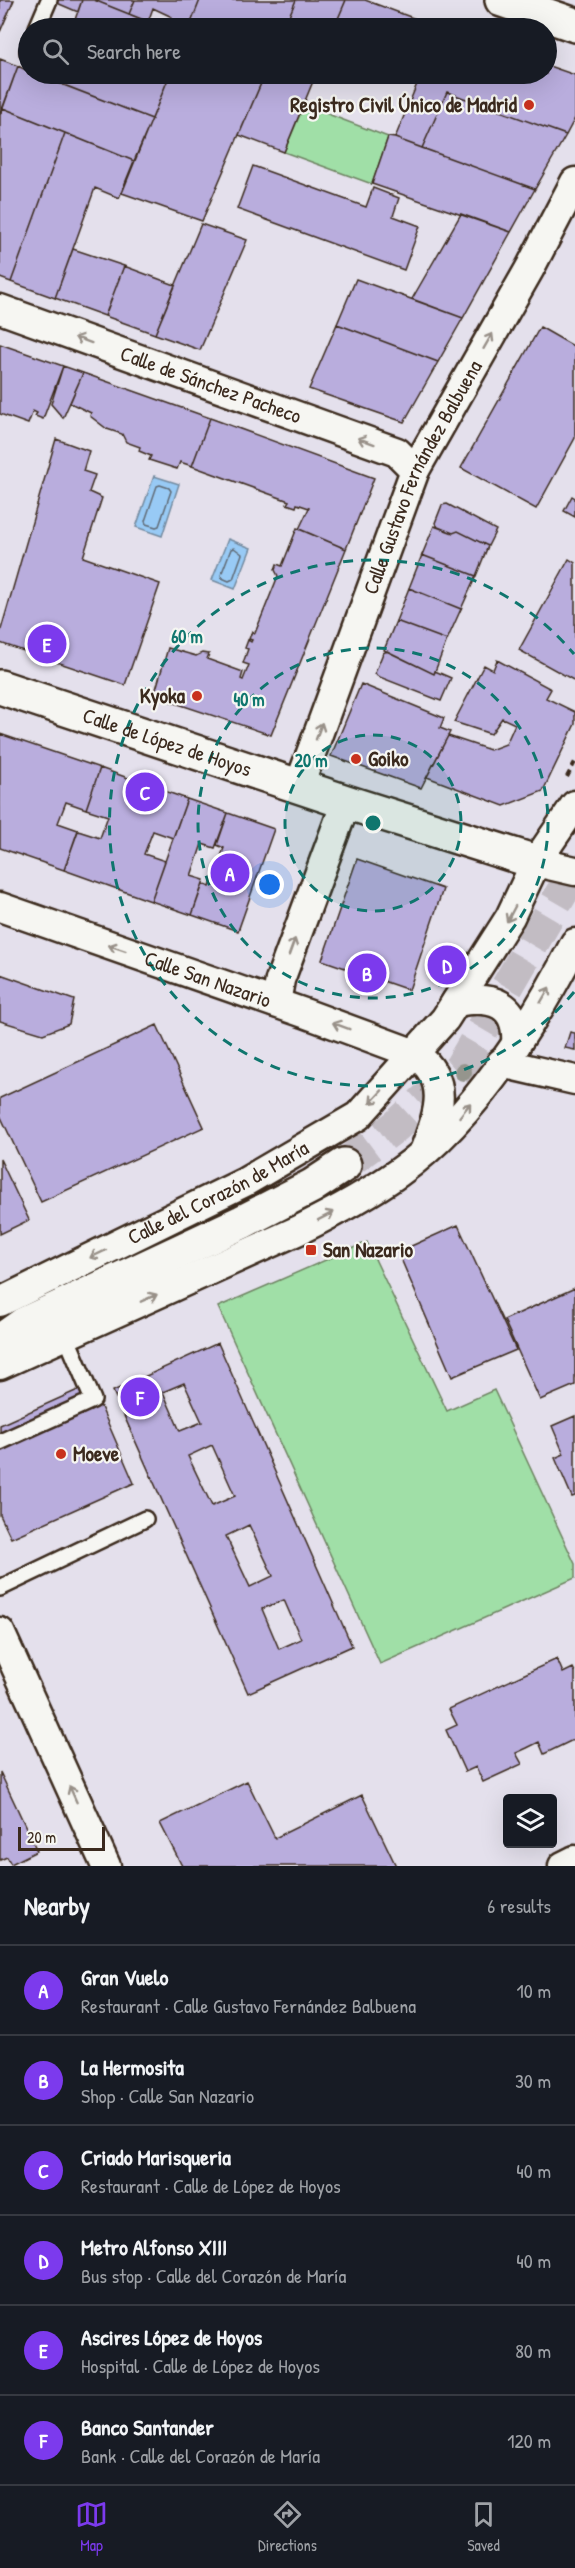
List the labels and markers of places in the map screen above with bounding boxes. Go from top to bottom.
place label: Registro Civil Único de Madrid [290,90,518,120]
marker: Registro Civil Único de Madrid [522,98,536,112]
pin: E [28,622,66,666]
place label: Kyoka [140,681,186,711]
marker: Kyoka [190,689,204,703]
place label: Goiko [368,744,409,773]
marker: Goiko [349,752,363,766]
pin: C [126,770,164,814]
centre of rings [363,813,383,833]
pin: A [210,850,250,896]
pin: D [428,942,466,988]
pin: B [348,950,386,996]
place label: San Nazario [323,1235,414,1264]
marker: San Nazario [304,1243,318,1257]
pin: F [120,1374,160,1420]
place label: Moeve [73,1439,120,1468]
marker: Moeve [54,1447,68,1461]

